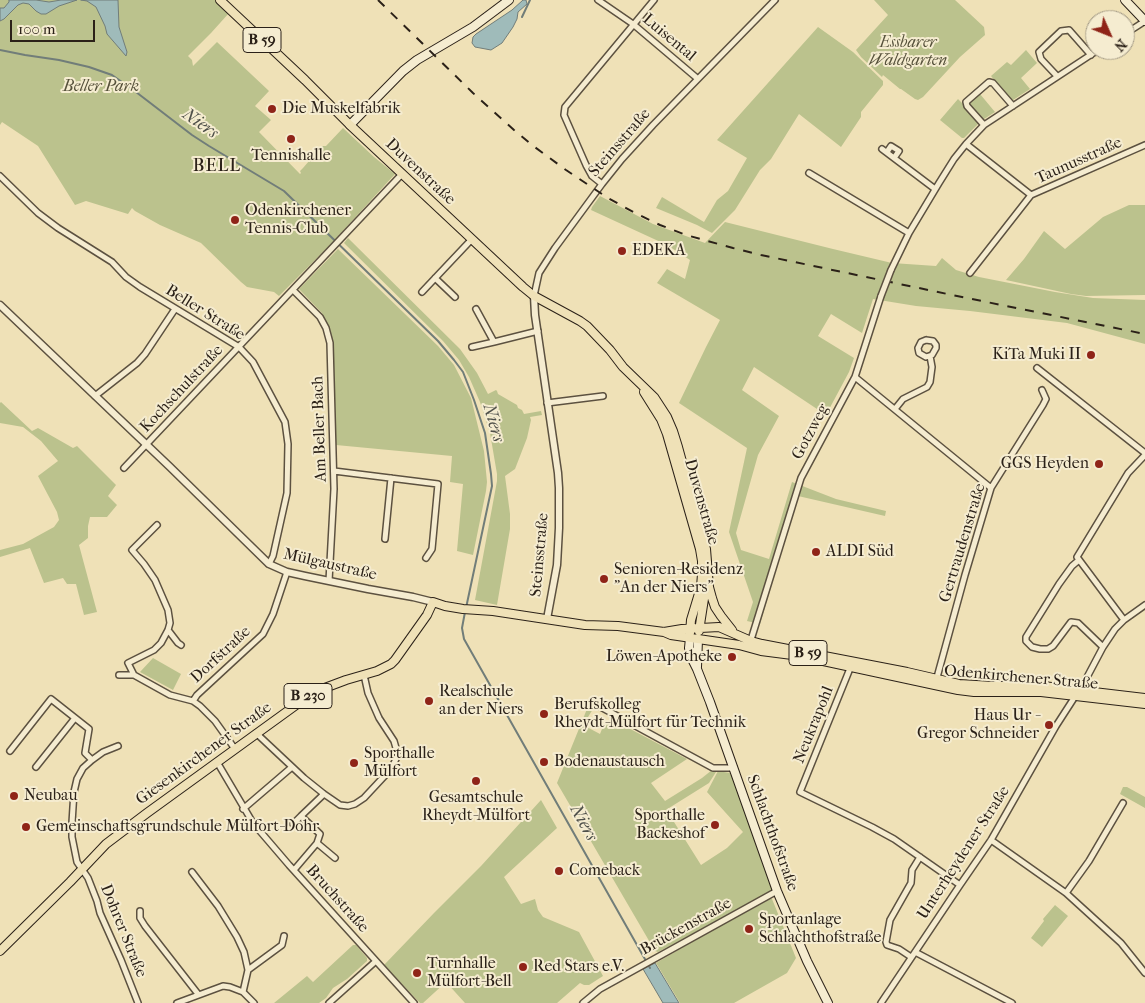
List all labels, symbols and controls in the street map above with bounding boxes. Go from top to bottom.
scale bar [12,10,98,42]
street label: Luisental [638,10,700,66]
north arrow [1085,10,1135,60]
text: 100 m [18,20,56,38]
road number: B 59 [243,28,281,52]
park label: Essbarer Waldgarten [869,33,947,71]
text: N [1111,35,1130,55]
park label: Beller Park [63,77,139,97]
place label: Die Muskelfabrik [282,99,401,119]
marker: Die Muskelfabrik [266,103,278,115]
water label: Niers [178,104,222,144]
street label: Steinsstraße [585,105,655,181]
marker: Tennishalle [285,133,297,145]
street label: Taunusstraße [1033,133,1125,189]
street label: Duvenstraße [381,135,459,209]
place label: Tennishalle [251,146,331,166]
district label: BELL [192,156,242,178]
place label: Odenkirchener Tennis-Club [245,201,351,239]
marker: Odenkirchener Tennis-Club [229,214,241,226]
place label: EDEKA [632,241,686,261]
marker: EDEKA [616,245,628,257]
street label: Beller Straße [162,281,248,345]
street label: Kochschulstraße [136,341,228,437]
place label: KiTa Muki II [992,345,1081,365]
marker: KiTa Muki II [1085,349,1097,361]
street label: Am Beller Bach [309,376,331,482]
water label: Niers [477,401,509,445]
street label: Gotzweg [788,401,834,463]
place label: GGS Heyden [1001,454,1089,474]
street label: Duvenstraße [680,457,722,547]
marker: GGS Heyden [1093,458,1105,470]
street label: Gertraudenstraße [936,481,990,605]
street label: Steinsstraße [527,512,553,598]
place label: ALDI Süd [826,542,894,562]
street label: Mülgaustraße [281,545,379,585]
marker: ALDI Süd [810,546,822,558]
place label: Senioren-Residenz "An der Niers" [614,560,743,598]
marker: Senioren-Residenz "An der Niers" [598,573,610,585]
street label: Dorfstraße [187,622,255,688]
road number: B 59 [789,640,827,666]
place label: Löwen-Apotheke [606,647,722,667]
marker: Löwen-Apotheke [726,651,738,663]
street label: Odenkirchener Straße [943,662,1099,694]
place label: Realschule an der Niers [439,682,523,720]
road number: B 230 [284,684,332,708]
street label: Neukrapohl [790,684,838,766]
marker: Realschule an der Niers [423,695,435,707]
place label: Berufskolleg Rheydt-Mülfort für Technik [554,695,746,733]
street label: Giesenkirchener Straße [133,698,275,810]
place label: Haus Ur - Gregor Schneider [917,706,1039,744]
marker: Berufskolleg Rheydt-Mülfort für Technik [538,708,550,720]
marker: Haus Ur - Gregor Schneider [1043,719,1055,731]
place label: Sporthalle Mülfort [364,744,435,782]
place label: Bodenaustausch [554,752,665,772]
marker: Bodenaustausch [538,756,550,768]
marker: Sporthalle Mülfort [348,757,360,769]
street label: Schlachthofstraße [742,772,802,894]
marker: Gesamtschule Rheydt-Mülfort [470,775,482,787]
street label: Unterheydener Straße [914,783,1014,923]
place label: Neubau [24,786,77,806]
place label: Gesamtschule Rheydt-Mülfort [422,788,530,826]
marker: Neubau [8,790,20,802]
water label: Niers [564,801,602,845]
place label: Sporthalle Backeshof [634,806,705,844]
place label: Gemeinschaftsgrundschule Mülfort-Dohr [36,817,319,837]
marker: Sporthalle Backeshof [709,819,721,831]
marker: Gemeinschaftsgrundschule Mülfort-Dohr [20,821,32,833]
street label: Bruchstraße [302,861,372,937]
place label: Comeback [569,861,640,881]
marker: Comeback [553,865,565,877]
street label: Dohrer Straße [96,882,150,980]
street label: Brückenstraße [637,894,735,960]
place label: Sportanlage Schlachthofstraße [759,910,881,948]
marker: Sportanlage Schlachthofstraße [743,923,755,935]
place label: Turnhalle Mülfort-Bell [427,954,512,992]
place label: Red Stars e.V. [533,957,624,977]
marker: Red Stars e.V. [517,961,529,973]
marker: Turnhalle Mülfort-Bell [411,967,423,979]

